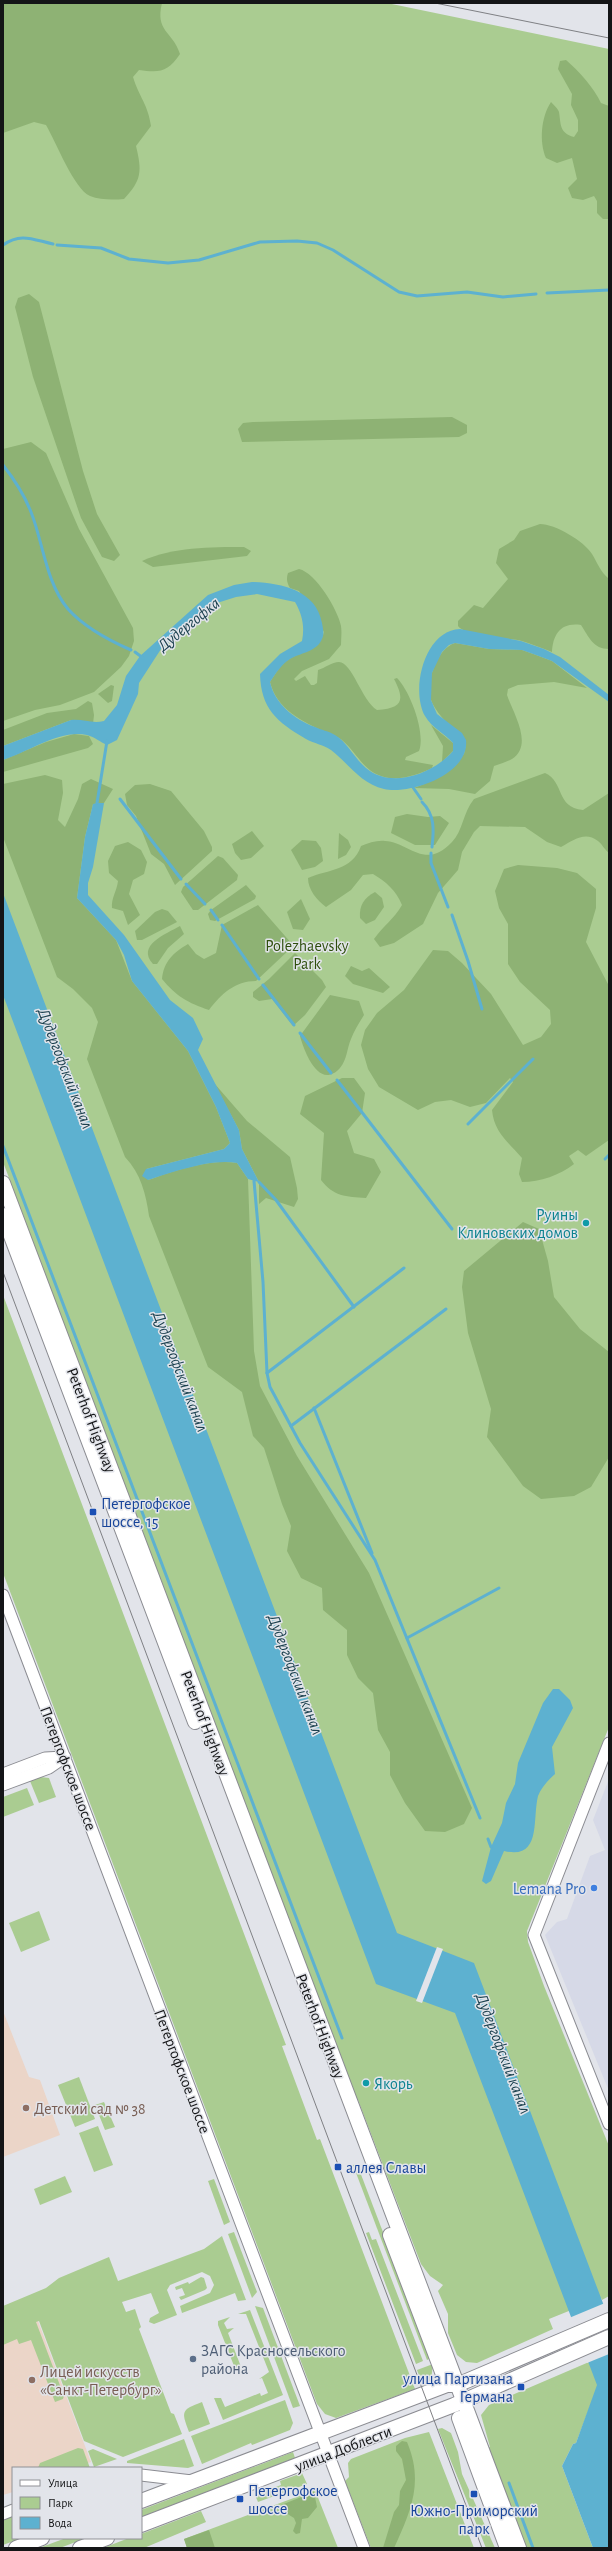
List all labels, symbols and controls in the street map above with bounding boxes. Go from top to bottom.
water label: Дудергофка [153,594,223,656]
park label: Polezhaevsky Park [265,938,349,972]
water label: Дудергофский канал [33,1004,96,1131]
place label: Руины Клиновских домов [457,1207,578,1241]
marker: Руины Клиновских домов [581,1218,591,1228]
water label: Дудергофский канал [148,1307,211,1434]
street label: Peterhof Highway [63,1366,118,1476]
place label: Петергофское шоссе, 15 [101,1496,191,1530]
marker: Петергофское шоссе, 15 [88,1507,98,1517]
water label: Дудергофский канал [263,1610,326,1737]
street label: Peterhof Highway [177,1669,232,1779]
street label: Петергофское шоссе [37,1704,99,1833]
place label: Lemana Pro [513,1881,586,1897]
marker: Lemana Pro [589,1883,599,1893]
street label: Peterhof Highway [292,1972,347,2082]
water label: Дудергофский канал [471,1989,534,2116]
street label: Петергофское шоссе [151,2007,213,2136]
place label: Якорь [374,2076,413,2092]
marker: Якорь [361,2078,371,2088]
place label: Детский сад № 38 [34,2101,146,2117]
marker: Детский сад № 38 [21,2103,31,2113]
place label: аллея Славы [346,2160,426,2176]
marker: аллея Славы [333,2162,343,2172]
place label: ЗАГС Красносельского района [201,2343,346,2377]
marker: ЗАГС Красносельского района [188,2354,198,2364]
place label: Лицей искусств «Санкт-Петербург» [40,2364,162,2399]
place label: улица Партизана Германа [402,2371,513,2405]
marker: Лицей искусств «Санкт-Петербург» [27,2375,37,2385]
marker: улица Партизана Германа [516,2382,526,2392]
street label: улица Доблести [292,2423,394,2476]
legend [12,2467,142,2539]
text: Улица [48,2477,78,2489]
place label: Петергофское шоссе [248,2483,338,2517]
marker: Южно-Приморский парк [469,2489,479,2499]
marker: Петергофское шоссе [235,2494,245,2504]
text: Парк [48,2497,73,2509]
place label: Южно-Приморский парк [410,2503,538,2537]
text: Вода [48,2517,72,2529]

